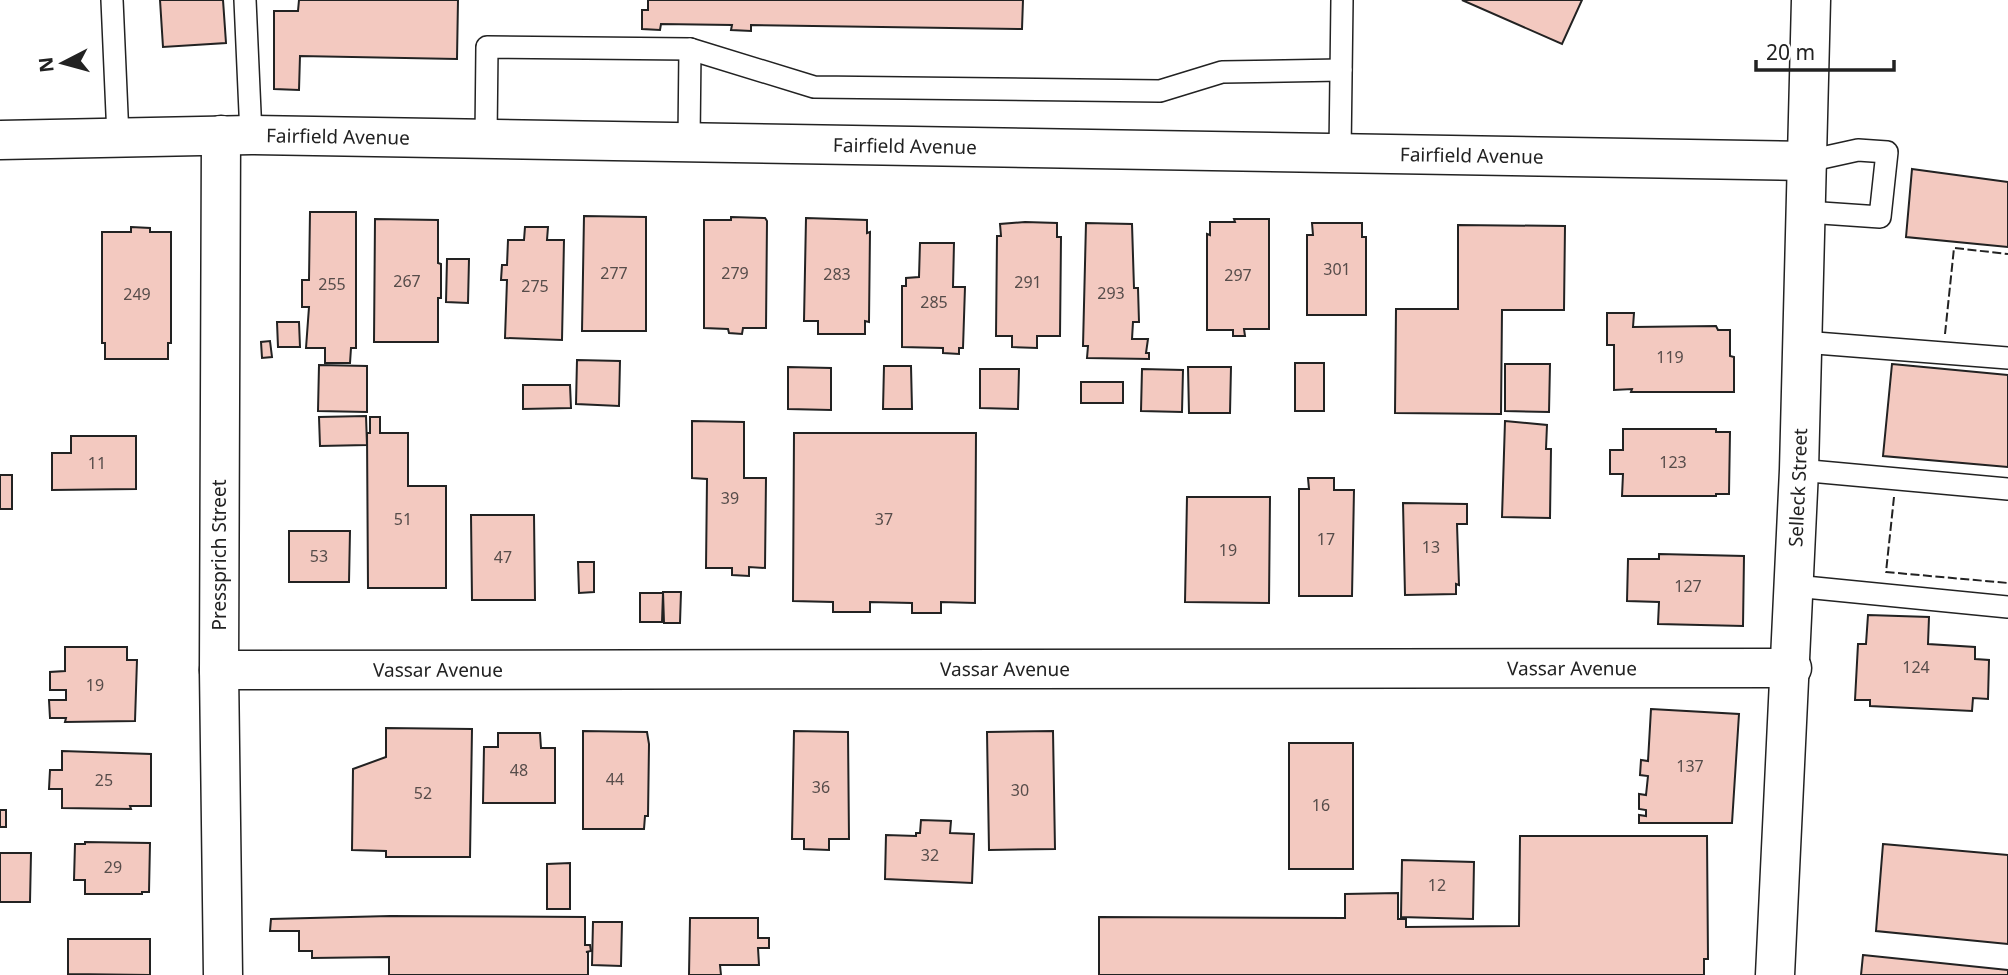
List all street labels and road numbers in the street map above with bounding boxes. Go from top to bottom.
street label: Fairfield Avenue [266,122,410,151]
street label: Fairfield Avenue [833,132,977,160]
street label: Fairfield Avenue [1400,141,1544,170]
street label: Selleck Street [1782,428,1813,548]
street label: Pressprich Street [206,479,232,631]
street label: Vassar Avenue [1507,655,1637,681]
street label: Vassar Avenue [940,656,1070,682]
street label: Vassar Avenue [373,657,503,683]

